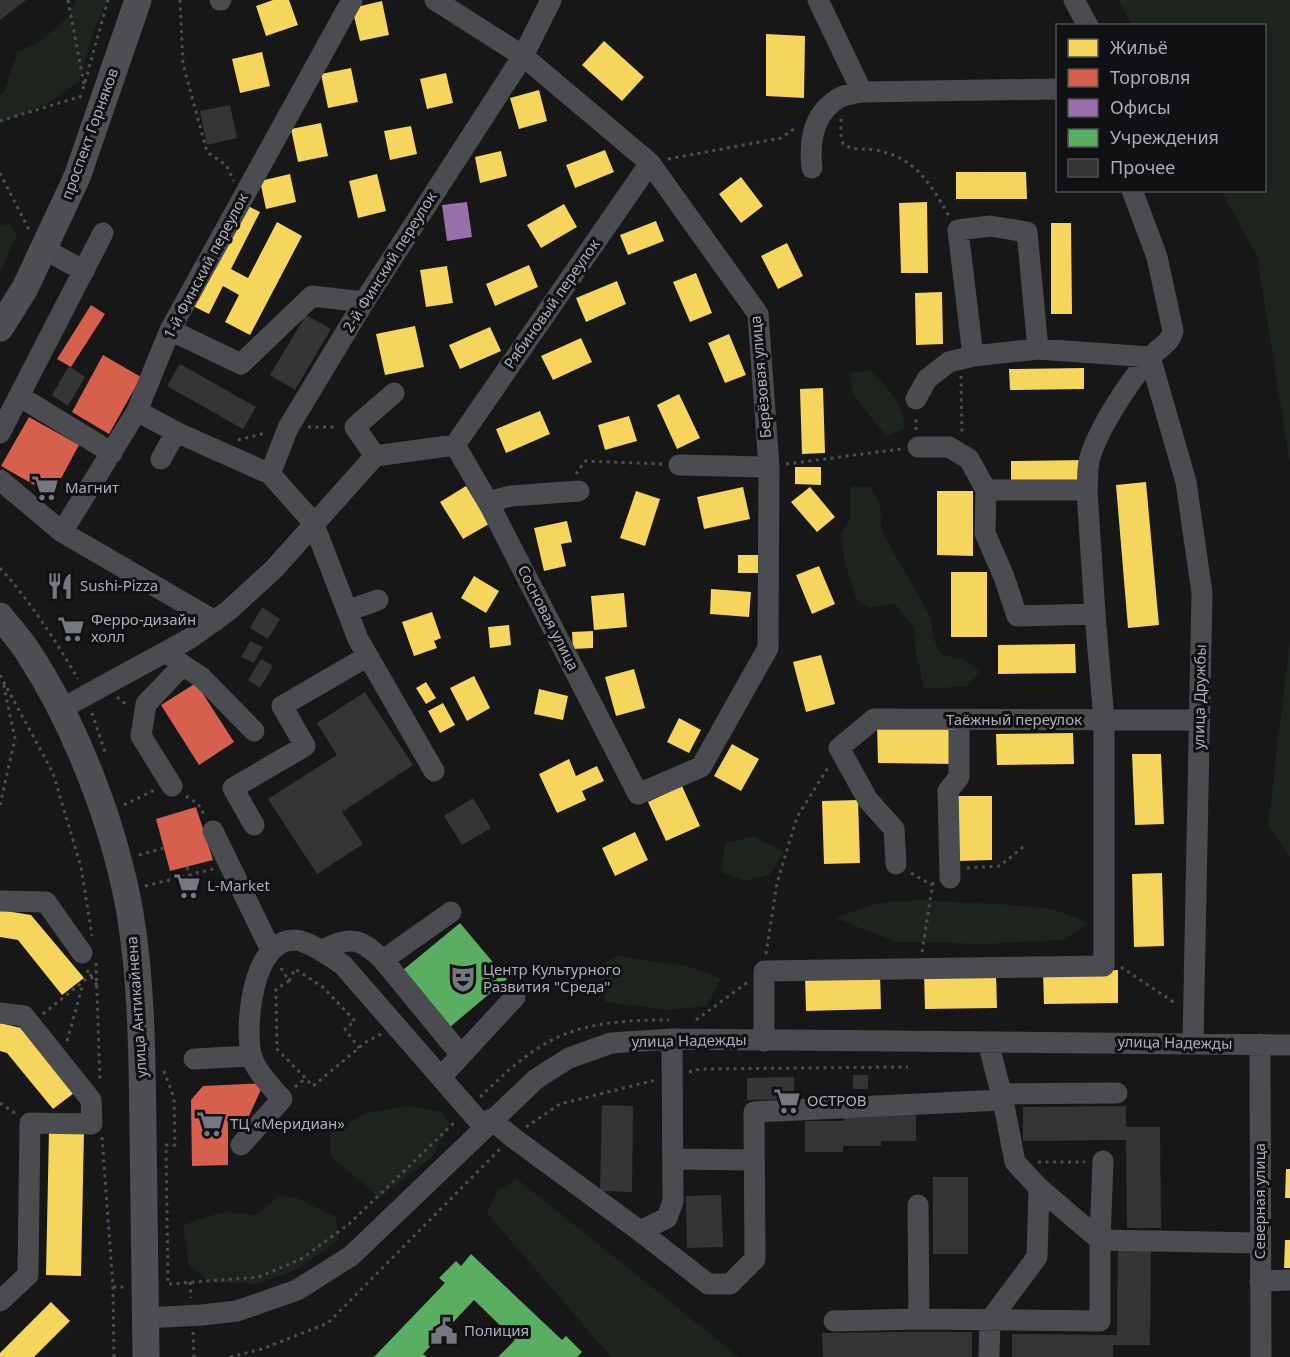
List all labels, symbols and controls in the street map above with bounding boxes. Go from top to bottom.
legend [1056,24,1266,192]
text: Жильё [1110,35,1168,59]
street label: проспект Горняков [56,65,122,202]
text: Торговля [1110,65,1190,89]
text: Офисы [1110,95,1171,119]
text: Учреждения [1110,125,1219,149]
text: Прочее [1110,155,1175,179]
street label: 2-й Финский переулок [338,187,441,336]
street label: 1-й Финский переулок [158,189,252,342]
street label: Рябиновый переулок [499,235,604,372]
street label: Берёзовая улица [745,315,775,439]
supermarket icon: Магнит [30,473,60,503]
place label: Магнит [65,477,119,497]
street label: Сосновая улица [514,561,584,674]
restaurant icon: Sushi-Pizza [45,571,75,601]
place label: Sushi-Pizza [80,575,158,595]
place label: Ферро-дизайн холл [91,609,196,646]
supermarket icon: Ферро-дизайн холл [56,614,86,644]
street label: улица Дружбы [1188,644,1210,750]
street label: Таёжный переулок [946,709,1082,729]
supermarket icon: L-Market [172,871,202,901]
place label: L-Market [207,875,270,895]
street label: улица Антикайнена [121,936,151,1079]
place label: Центр Культурного Развития "Среда" [483,959,621,996]
theatre icon: Центр Культурного Развития "Среда" [448,964,478,994]
street label: улица Надежды [631,1029,747,1051]
street label: улица Надежды [1117,1031,1233,1053]
supermarket icon: ОСТРОВ [772,1086,802,1116]
place label: ОСТРОВ [807,1090,867,1110]
supermarket icon: ТЦ «Меридиан» [195,1109,225,1139]
place label: ТЦ «Меридиан» [230,1113,345,1133]
street label: Северная улица [1249,1143,1269,1259]
public building icon: Полиция [429,1316,459,1346]
place label: Полиция [464,1320,529,1340]

